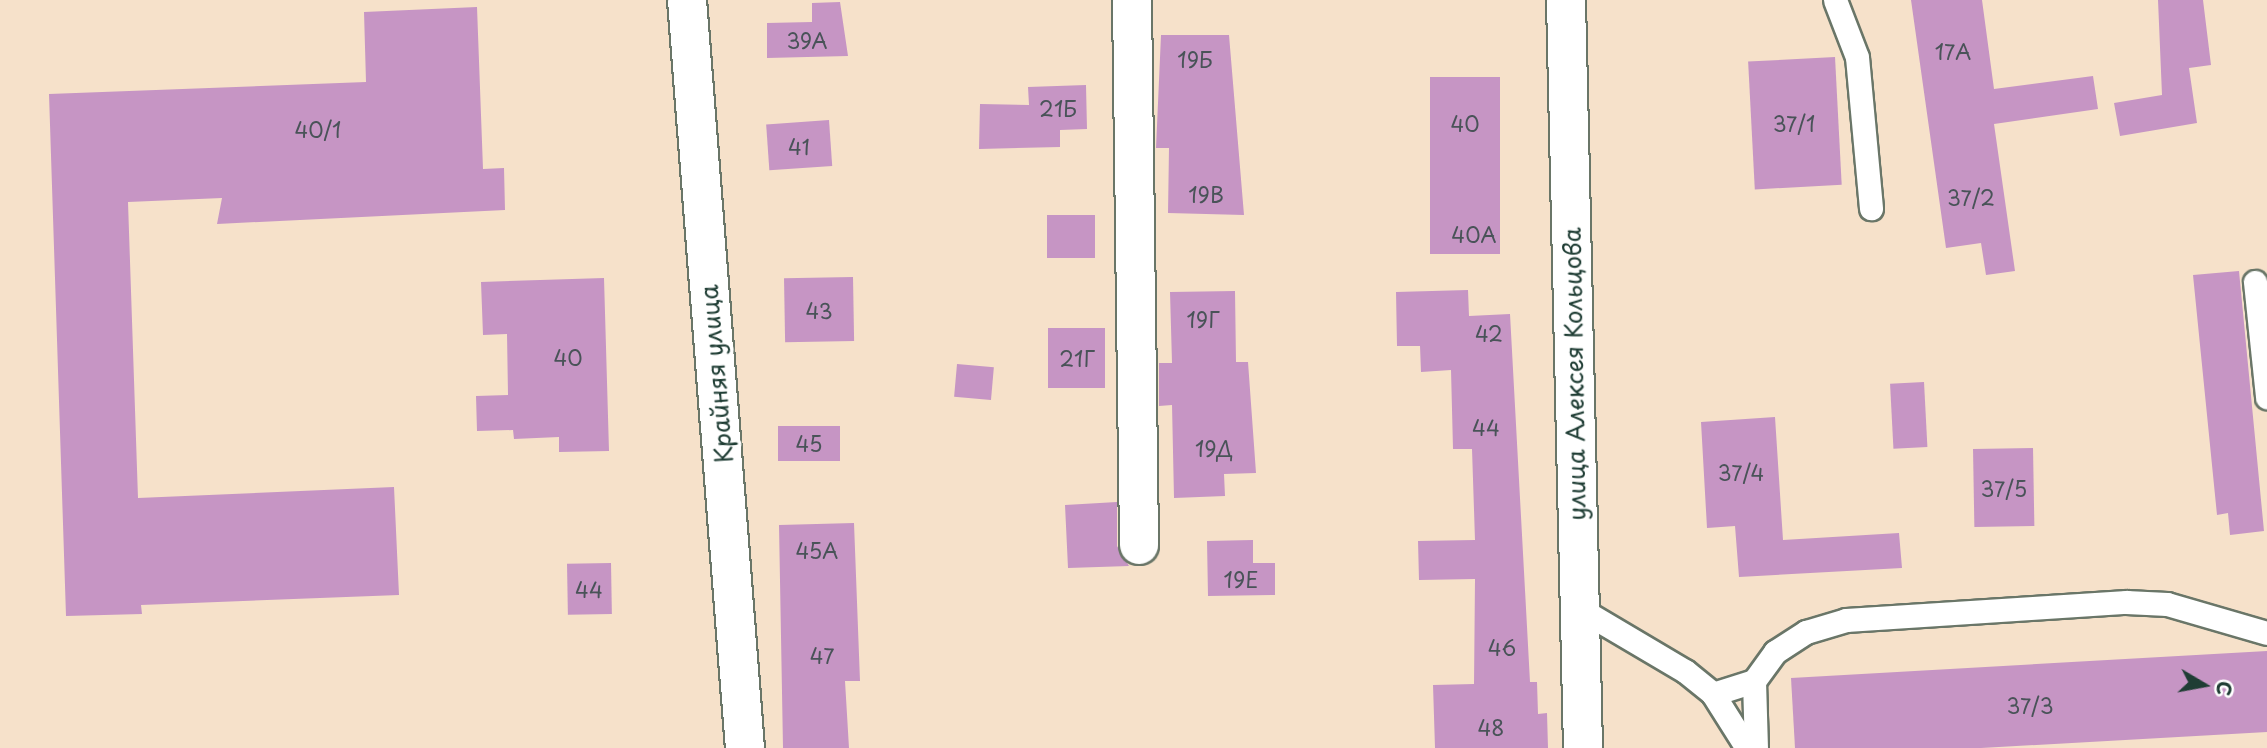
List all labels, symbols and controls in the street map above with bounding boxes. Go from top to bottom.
house number: 39А [786,27,828,53]
house number: 17А [1935,38,1971,64]
house number: 19Б [1177,46,1213,72]
house number: 21Б [1039,95,1077,121]
house number: 40 [1450,110,1480,136]
house number: 37/1 [1773,110,1815,136]
house number: 40/1 [294,116,342,142]
house number: 41 [788,133,810,159]
house number: 19В [1188,181,1224,207]
house number: 37/2 [1947,184,1995,210]
house number: 40А [1451,221,1497,247]
street label: улица Алексея Кольцова [1557,227,1591,521]
street label: Крайняя улица [694,283,738,465]
house number: 43 [805,297,833,323]
house number: 19Г [1186,306,1220,332]
house number: 42 [1475,320,1503,346]
house number: 40 [553,344,583,370]
house number: 21Г [1059,345,1095,371]
house number: 44 [1472,414,1500,440]
house number: 45 [796,430,822,456]
house number: 19Д [1195,435,1233,461]
house number: 37/4 [1718,459,1764,485]
house number: 37/5 [1981,475,2027,501]
house number: 45А [796,537,838,563]
house number: 19Е [1224,566,1258,592]
house number: 44 [575,576,603,602]
house number: 46 [1488,634,1516,660]
house number: 47 [810,642,834,668]
north arrow [2169,650,2239,720]
text: С [2210,679,2240,698]
house number: 37/3 [2006,692,2054,718]
house number: 48 [1478,714,1504,740]

